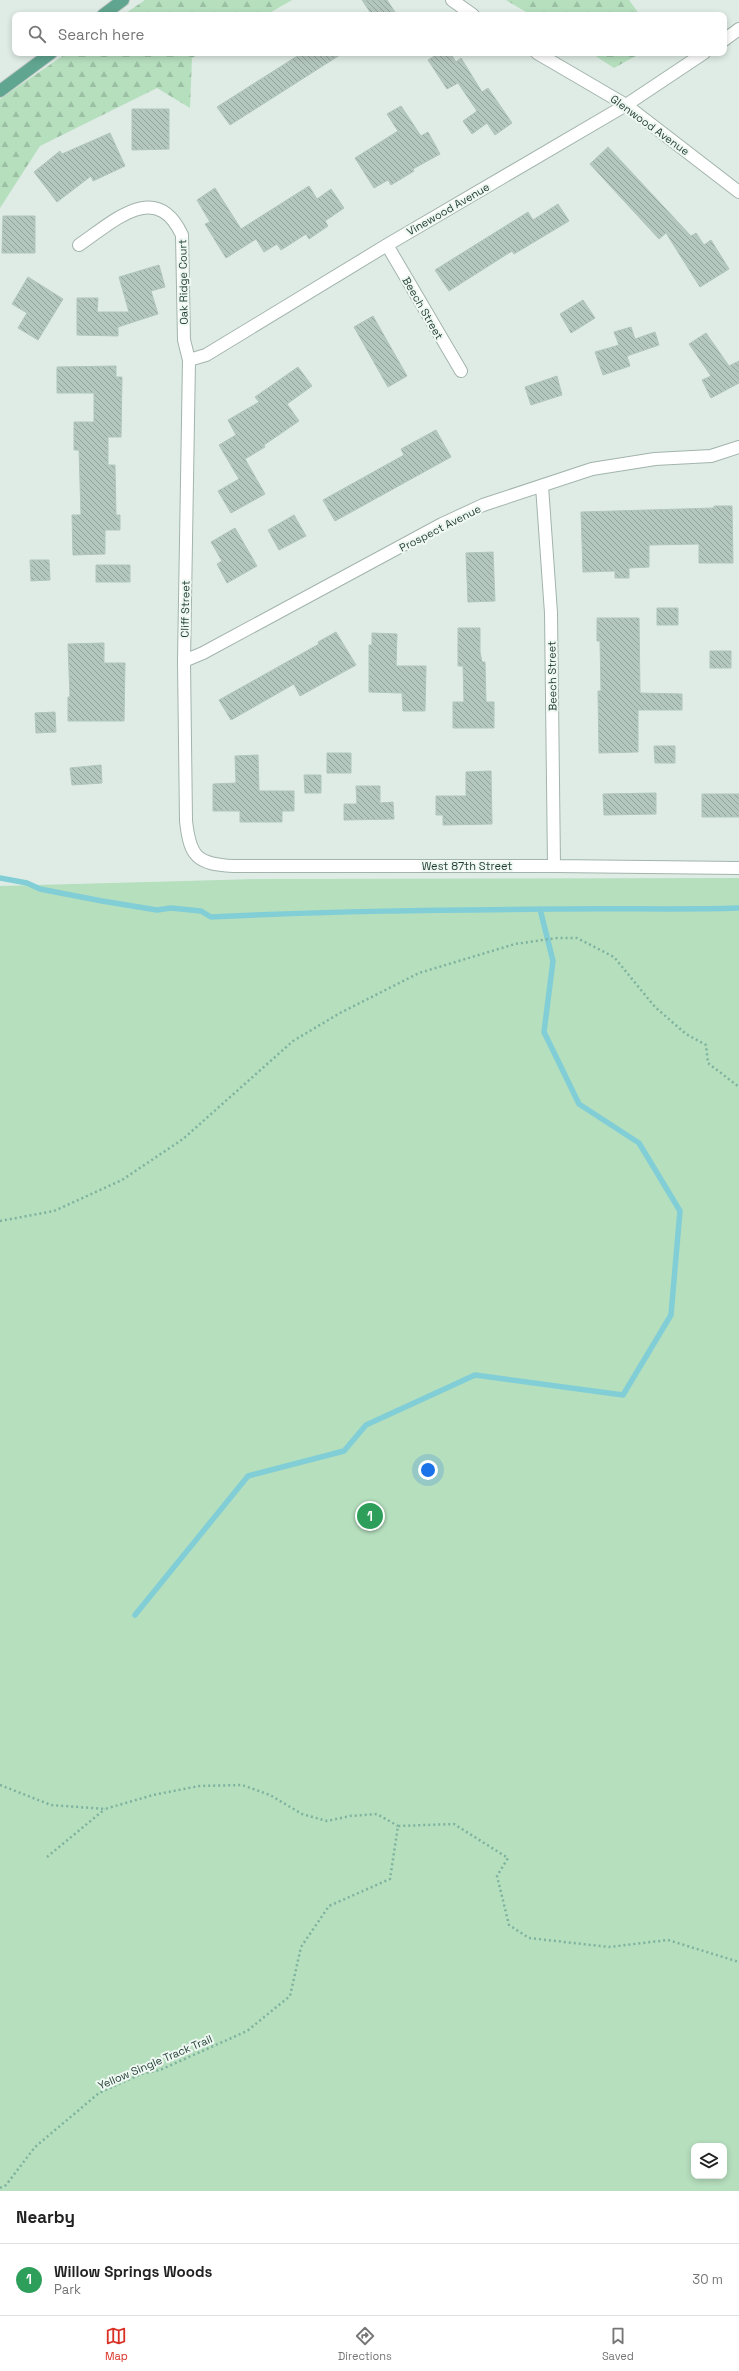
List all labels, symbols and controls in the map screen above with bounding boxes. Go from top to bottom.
search box [12,12,727,56]
icon: search [26,23,48,45]
text: Search here [58,25,144,44]
street label: Glenwood Avenue [608,92,692,158]
street label: Vinewood Avenue [404,180,492,238]
street label: Oak Ridge Court [175,239,191,325]
street label: Beech Street [399,274,447,342]
street label: Prospect Avenue [397,501,483,555]
street label: Cliff Street [178,580,192,638]
street label: Beech Street [544,641,560,711]
street label: West 87th Street [422,859,512,873]
your location [418,1460,438,1480]
pin: 1 [357,1501,383,1531]
street label: Yellow Single Track Trail [96,2032,214,2092]
map controls [691,2143,727,2179]
button: layers [691,2143,727,2179]
text: Nearby [16,2206,75,2228]
text: Willow Springs Woods [54,2262,212,2281]
text: 1 [26,2271,32,2288]
text: 30 m [692,2271,723,2288]
text: Park [54,2281,81,2298]
tab: Map [105,2325,128,2363]
tab: Directions [338,2325,392,2363]
tab: Saved [602,2325,634,2363]

